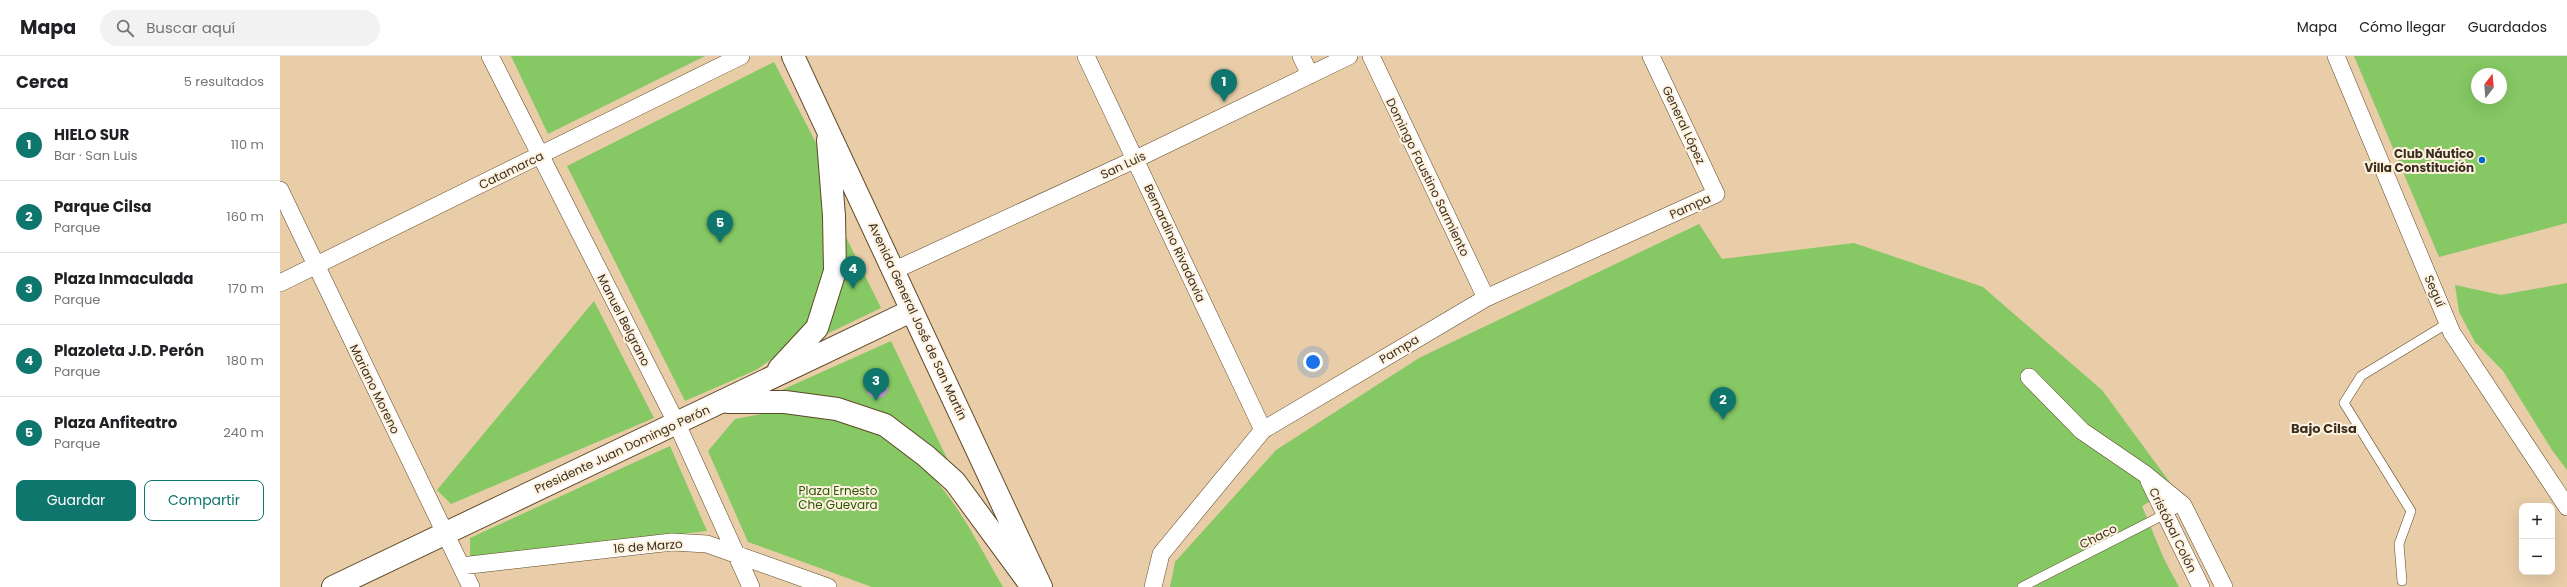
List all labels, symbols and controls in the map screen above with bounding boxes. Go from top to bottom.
search box [100,10,380,46]
text: Mapa [20,14,76,41]
icon: search [114,17,136,39]
text: Buscar aquí [146,17,235,38]
text: Mapa [2297,17,2337,37]
text: Cómo llegar [2359,17,2446,37]
text: Guardados [2468,17,2547,37]
north arrow [2471,68,2507,104]
pin: 1 [1211,69,1237,102]
text: Cerca [16,70,69,94]
text: 5 resultados [184,72,264,91]
street label: General López [1658,83,1710,167]
street label: Domingo Faustino Sarmiento [1382,95,1474,259]
text: HIELO SUR [54,124,129,145]
text: 1 [27,135,31,154]
text: 110 m [231,135,264,154]
place label: Club Náutico Villa Constitución [2364,145,2474,176]
text: Bar · San Luis [54,146,137,165]
street label: Catamarca [476,147,546,193]
street label: San Luis [1098,147,1148,183]
marker: Club Náutico Villa Constitución [2477,155,2487,165]
street label: Bernardino Rivadavia [1140,181,1210,305]
street label: Pampa [1667,189,1713,223]
text: Parque Cilsa [54,196,152,217]
text: 2 [25,207,33,226]
text: 160 m [227,207,264,226]
pin: 5 [707,210,733,243]
text: Parque [54,218,100,237]
street label: Avenida General José de San Martín [865,219,971,423]
pin: 4 [840,256,866,289]
text: Plaza Inmaculada [54,268,194,289]
street label: Manuel Belgrano [593,271,655,369]
street label: Seguí [2421,272,2449,310]
text: 3 [25,279,33,298]
text: 170 m [228,279,264,298]
text: Parque [54,290,100,309]
street label: Pampa [1376,330,1422,368]
text: Plazoleta J.D. Perón [54,340,204,361]
street label: Mariano Moreno [346,341,404,437]
text: 4 [25,351,33,370]
text: 180 m [227,351,264,370]
your location [1303,352,1323,372]
text: Parque [54,362,100,381]
pin: 3 [863,368,889,401]
pin: 2 [1710,387,1736,420]
street label: Presidente Juan Domingo Perón [532,401,712,497]
text: Plaza Anfiteatro [54,412,177,433]
district label: Bajo Cilsa [2291,419,2357,438]
text: 5 [25,423,33,442]
text: 240 m [223,423,264,442]
text: Parque [54,434,100,453]
button: Guardar [16,480,136,521]
button: Compartir [144,480,264,521]
park label: Plaza Ernesto Che Guevara [798,482,878,513]
street label: Cristóbal Colón [2145,485,2201,575]
map controls [2519,503,2555,575]
button: + [2519,503,2555,539]
street label: Chaco [2076,519,2120,553]
street label: 16 de Marzo [613,535,684,557]
button: − [2519,539,2555,575]

